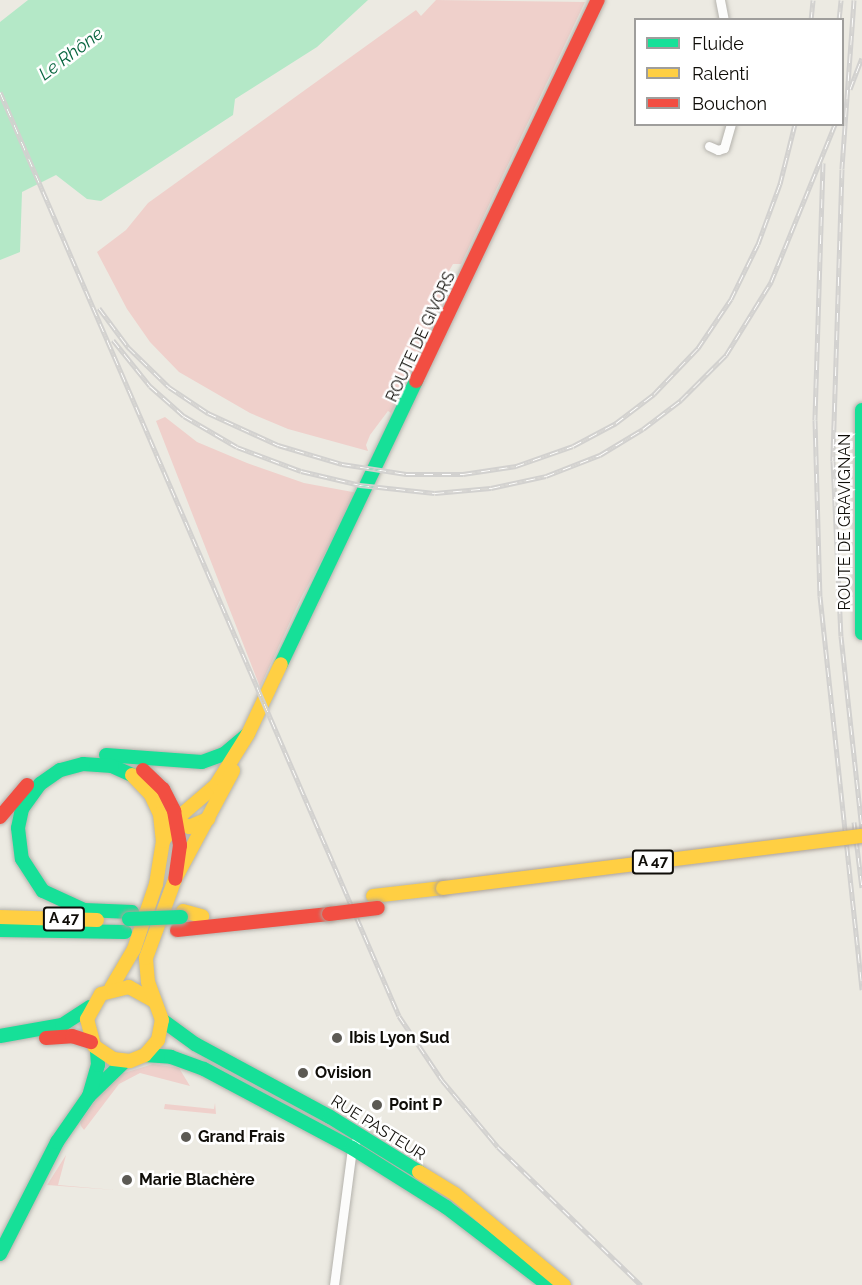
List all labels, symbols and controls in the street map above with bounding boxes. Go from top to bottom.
legend [634,18,844,126]
water label: Le Rhône [35,23,107,85]
text: Fluide [692,33,744,54]
text: Ralenti [692,63,749,84]
text: Bouchon [692,93,767,114]
street label: ROUTE DE GIVORS [382,269,460,405]
street label: ROUTE DE GRAVIGNAN [835,434,855,610]
road number: A 47 [630,850,676,874]
road number: A 47 [42,907,86,931]
place label: Ibis Lyon Sud [349,1028,450,1048]
marker: Ibis Lyon Sud [330,1031,344,1045]
place label: Ovision [315,1063,371,1083]
marker: Ovision [296,1066,310,1080]
street label: RUE PASTEUR [327,1091,429,1165]
place label: Point P [389,1095,442,1115]
marker: Point P [370,1098,384,1112]
place label: Grand Frais [198,1127,285,1147]
marker: Grand Frais [179,1130,193,1144]
place label: Marie Blachère [139,1170,255,1190]
marker: Marie Blachère [120,1173,134,1187]

